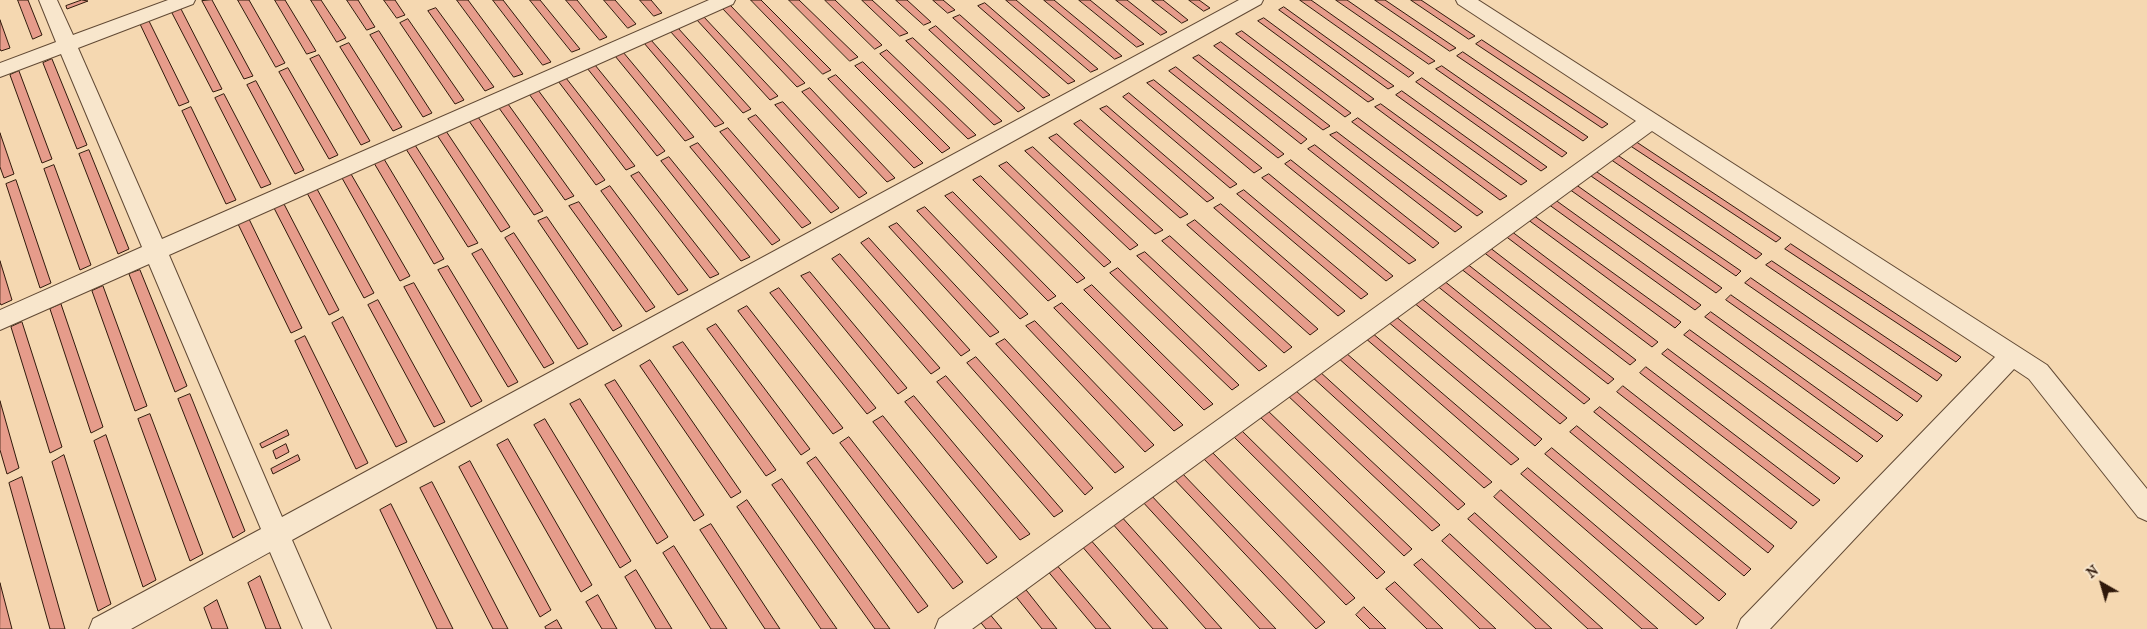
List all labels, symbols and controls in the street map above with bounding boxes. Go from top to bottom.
north arrow [2077,559,2127,609]
text: N [2083,562,2102,582]

